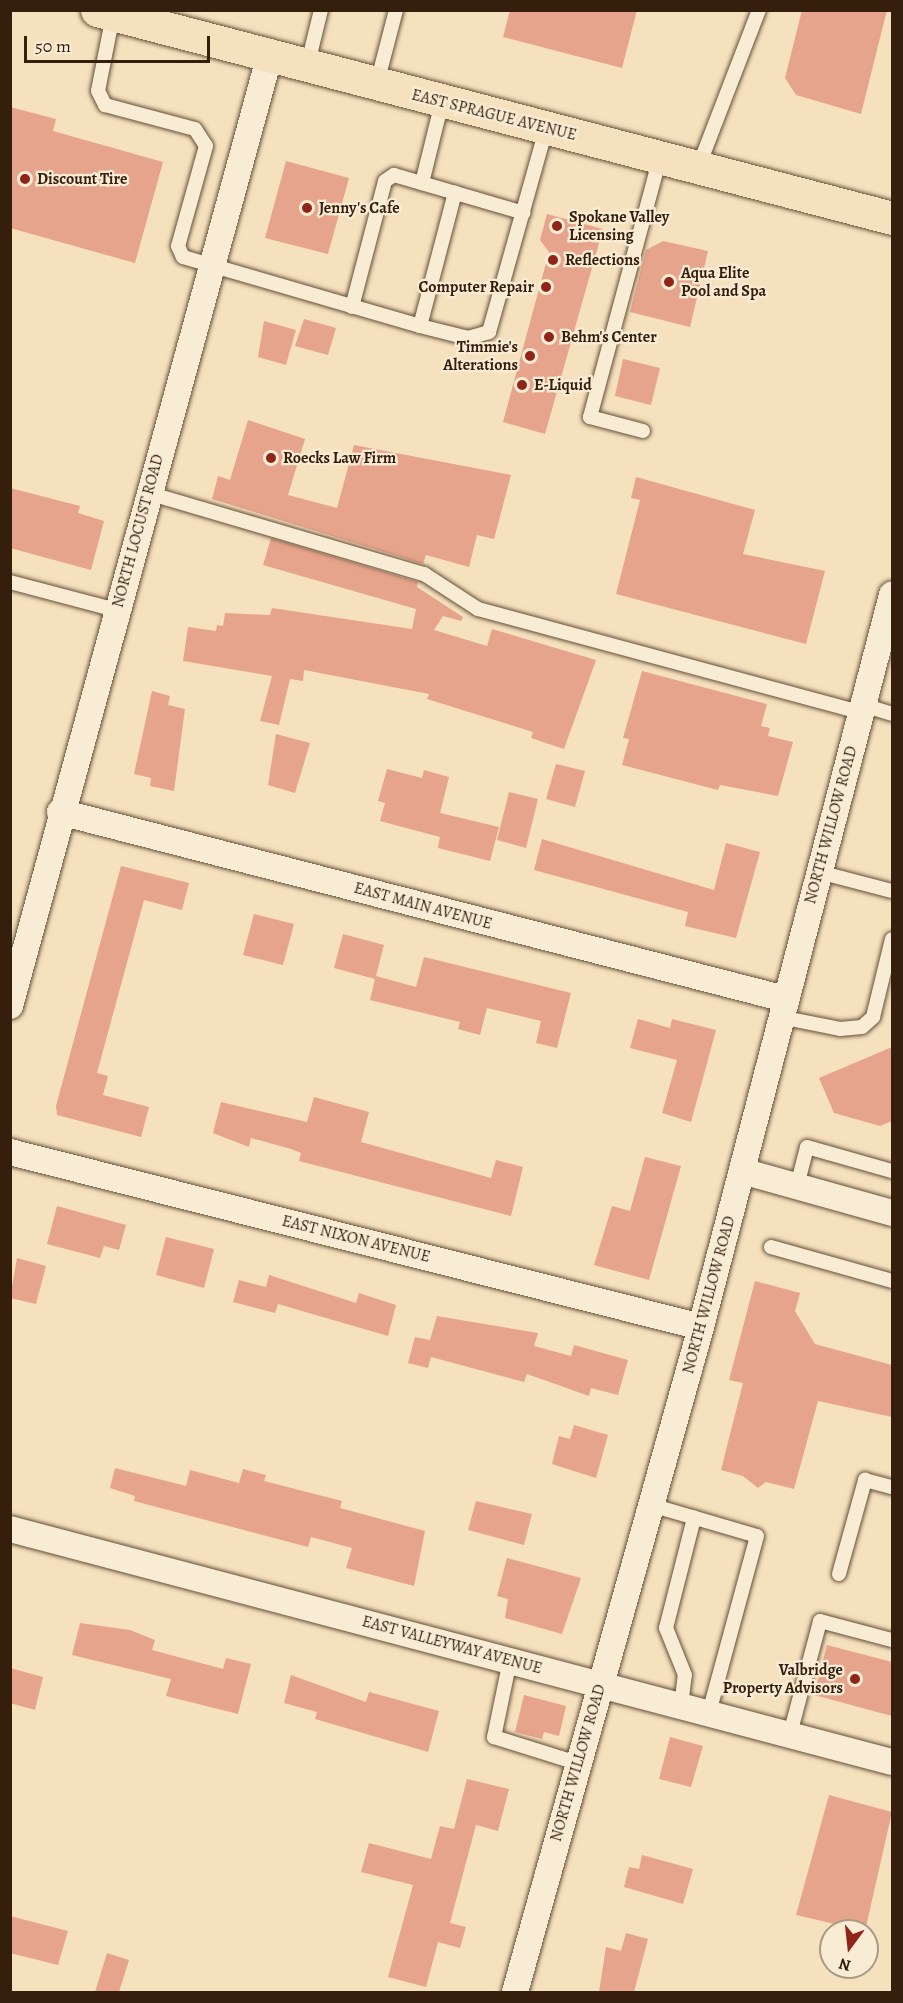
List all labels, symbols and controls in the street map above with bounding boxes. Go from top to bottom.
scale bar [27,24,213,62]
text: 50 m [35,34,71,58]
street label: EAST SPRAGUE AVENUE [410,85,578,145]
place label: Discount Tire [37,169,127,189]
marker: Discount Tire [18,172,32,186]
place label: Jenny's Cafe [319,198,400,218]
marker: Jenny's Cafe [300,201,314,215]
place label: Spokane Valley Licensing [569,207,669,245]
marker: Spokane Valley Licensing [550,219,564,233]
place label: Reflections [565,250,640,270]
marker: Reflections [546,253,560,267]
place label: Aqua Elite Pool and Spa [681,263,766,301]
marker: Aqua Elite Pool and Spa [662,275,676,289]
place label: Computer Repair [419,277,534,297]
marker: Computer Repair [539,280,553,294]
place label: Behm's Center [561,327,657,347]
marker: Behm's Center [542,330,556,344]
place label: Timmie's Alterations [443,337,518,375]
marker: Timmie's Alterations [523,349,537,363]
place label: E-Liquid [534,375,592,395]
marker: E-Liquid [515,378,529,392]
place label: Roecks Law Firm [283,448,396,468]
marker: Roecks Law Firm [264,451,278,465]
street label: NORTH LOCUST ROAD [108,452,168,610]
street label: NORTH WILLOW ROAD [801,744,861,906]
street label: EAST MAIN AVENUE [352,878,494,934]
street label: EAST NIXON AVENUE [280,1211,432,1267]
street label: NORTH WILLOW ROAD [679,1214,739,1376]
street label: EAST VALLEYWAY AVENUE [360,1612,544,1678]
place label: Valbridge Property Advisors [723,1660,843,1698]
marker: Valbridge Property Advisors [848,1672,862,1686]
street label: NORTH WILLOW ROAD [546,1682,610,1844]
north arrow [819,1919,879,1979]
text: N [836,1952,853,1977]

